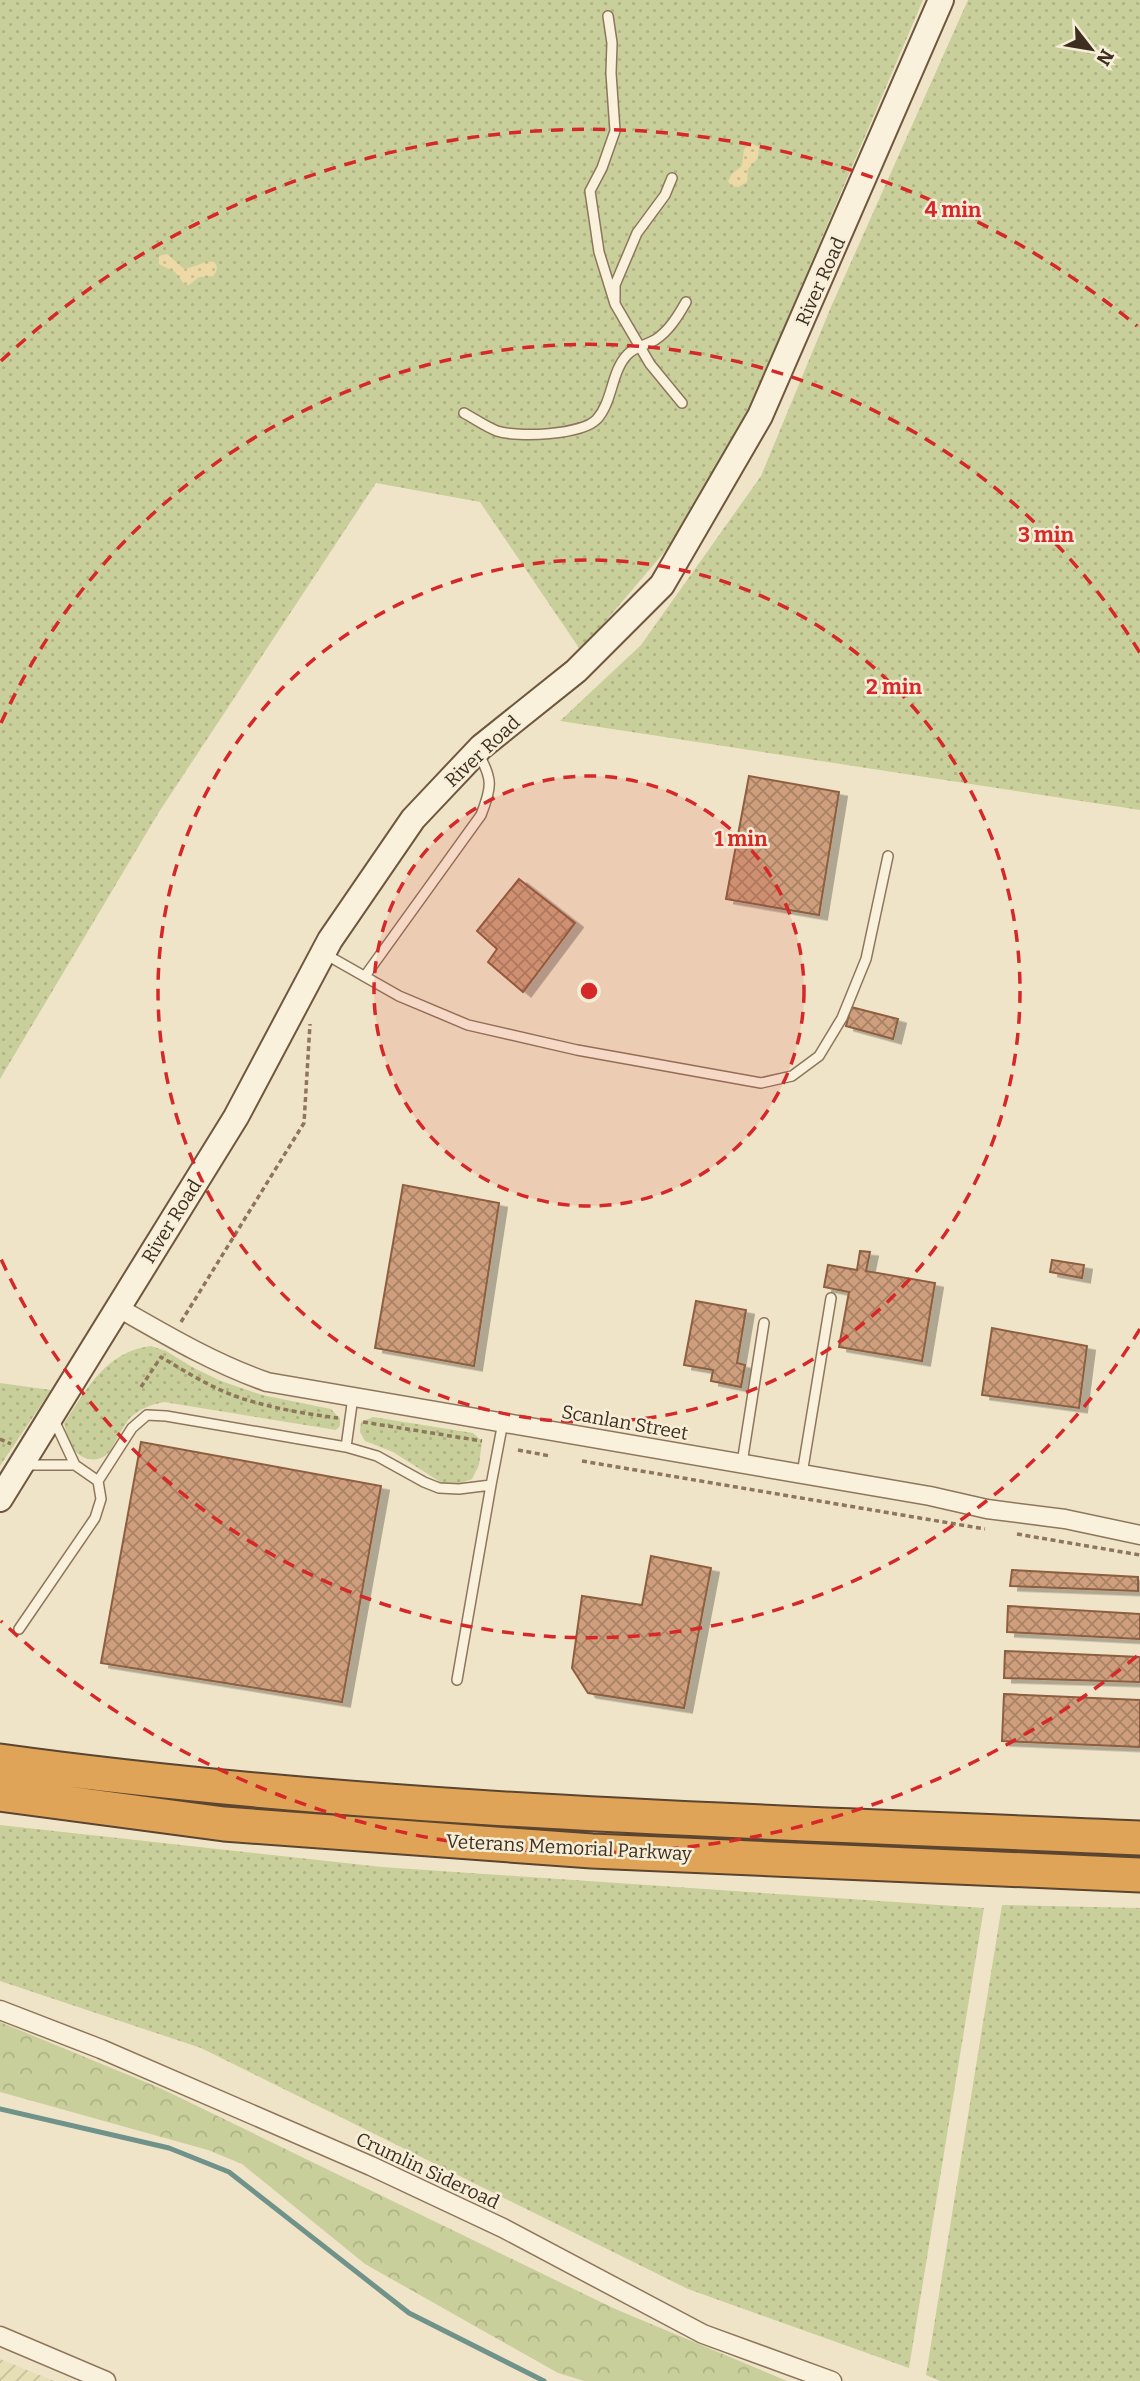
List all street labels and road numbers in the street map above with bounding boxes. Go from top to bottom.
street label: River Road [791,233,850,329]
street label: River Road [440,711,525,792]
street label: River Road [137,1175,206,1267]
street label: Scanlan Street [560,1400,690,1445]
street label: Veterans Memorial Parkway [446,1830,693,1865]
street label: Crumlin Sideroad [352,2127,503,2214]

